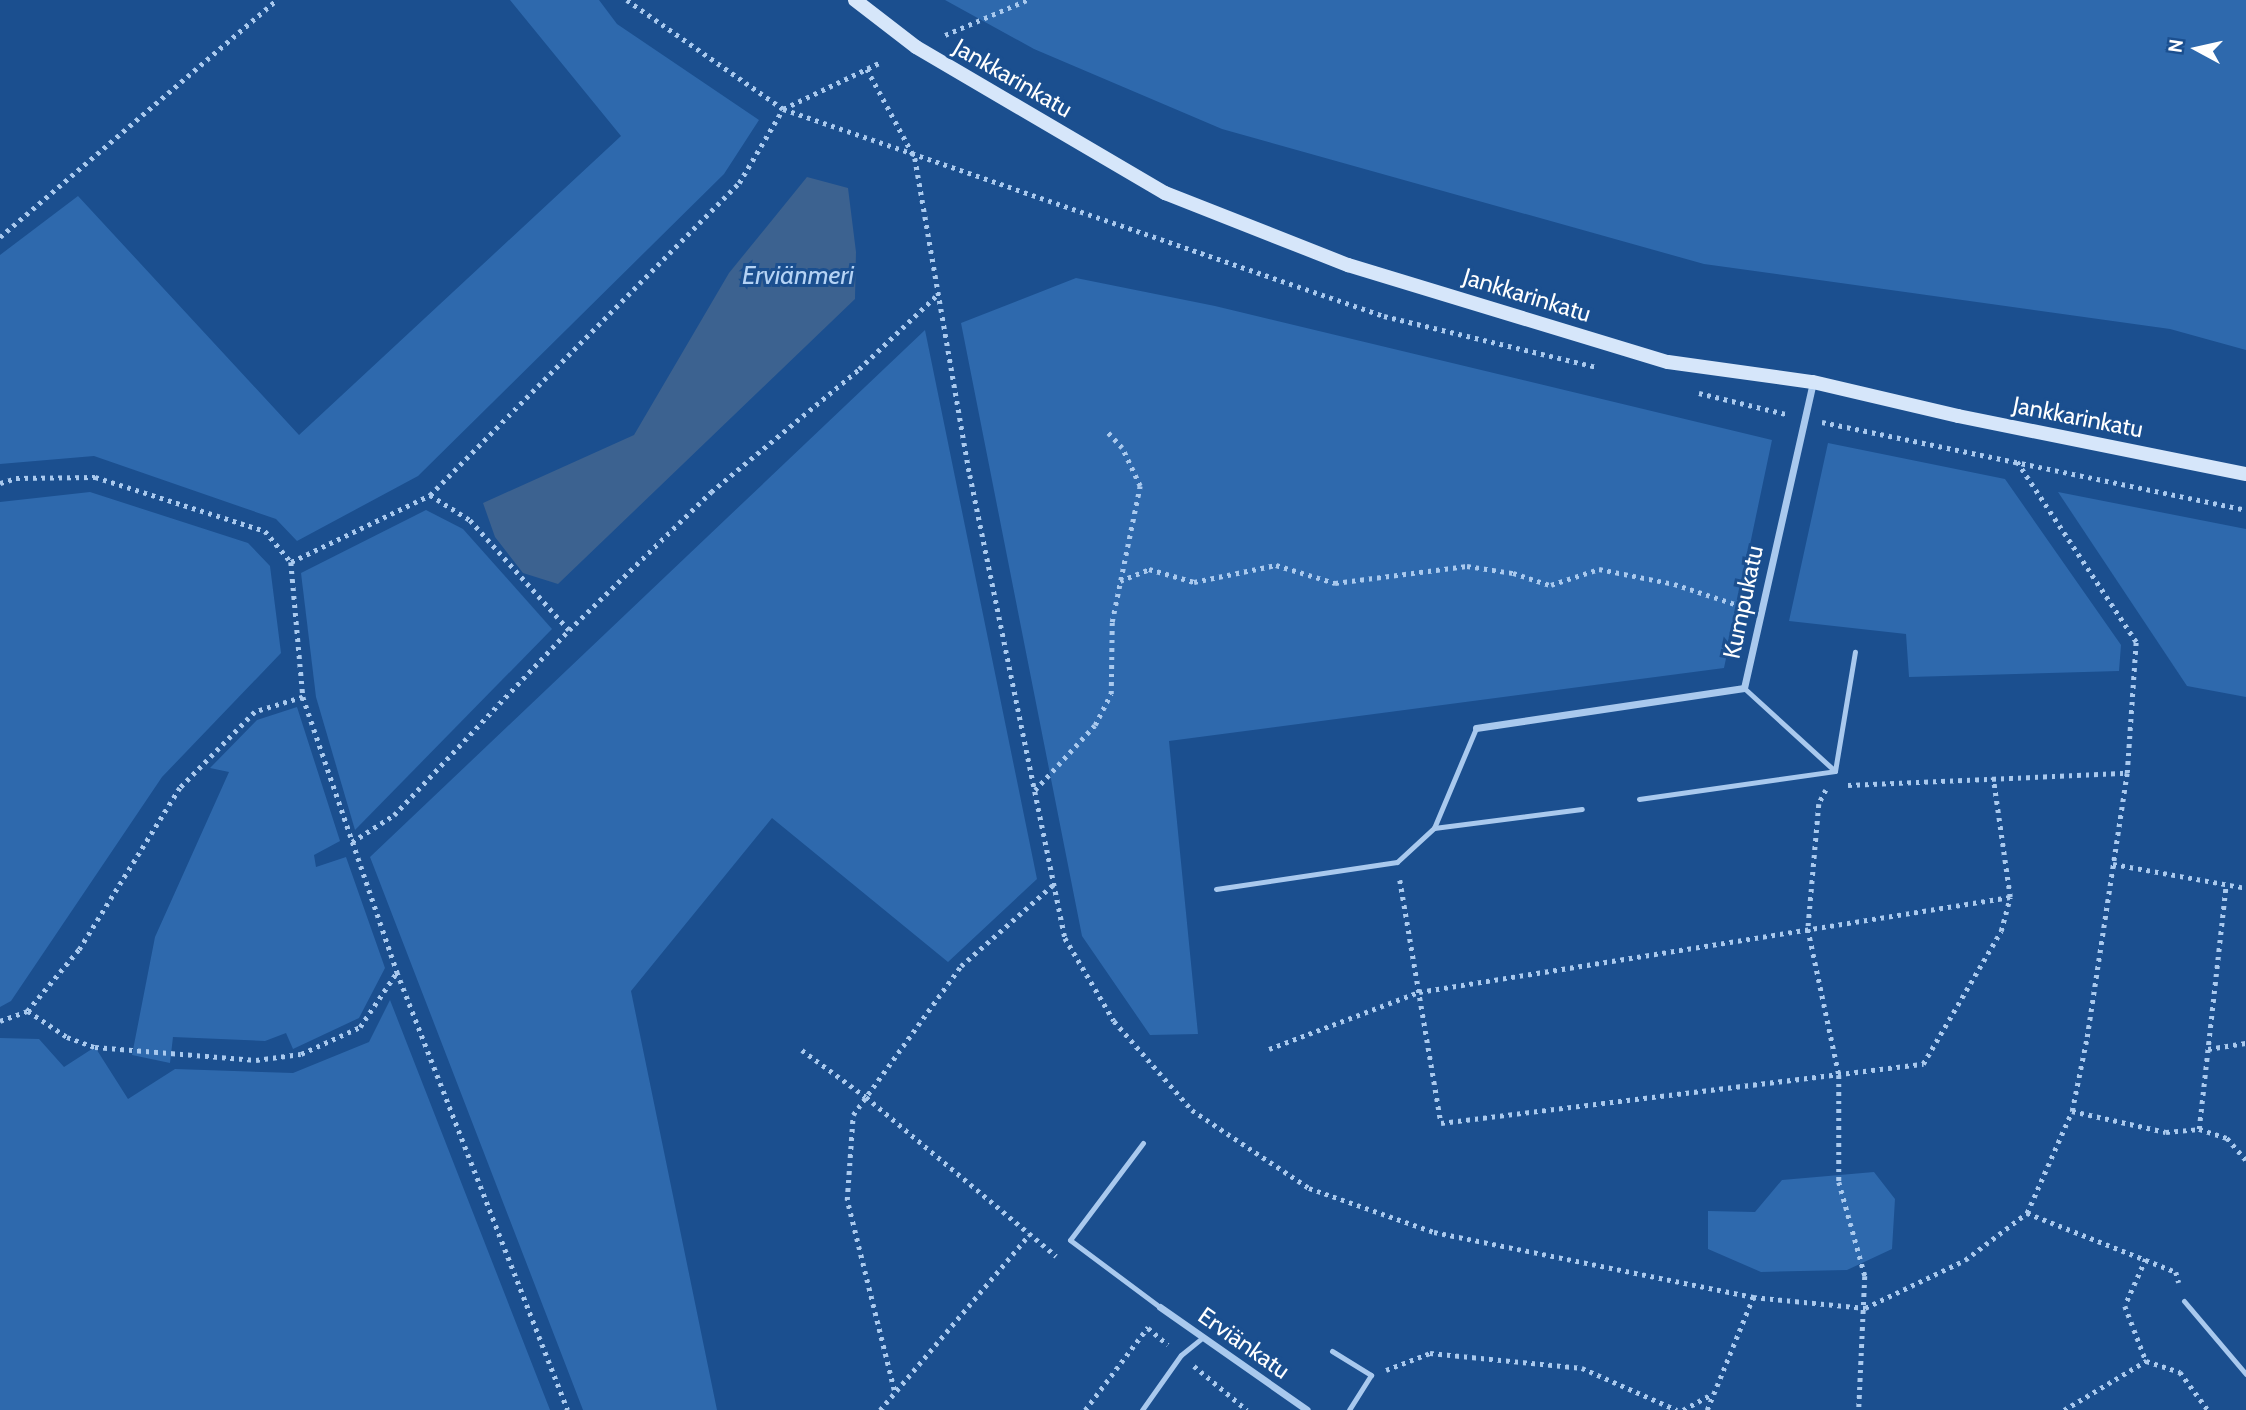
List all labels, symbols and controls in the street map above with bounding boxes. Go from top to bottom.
north arrow [2162,14,2232,84]
street label: Jankkarinkatu [948,32,1078,124]
text: N [2163,38,2188,54]
water label: Erviänmeri [742,260,854,292]
street label: Jankkarinkatu [1459,262,1595,328]
street label: Jankkarinkatu [2010,390,2146,444]
street label: Kumpukatu [1717,543,1769,661]
street label: Erviänkatu [1193,1301,1295,1385]

